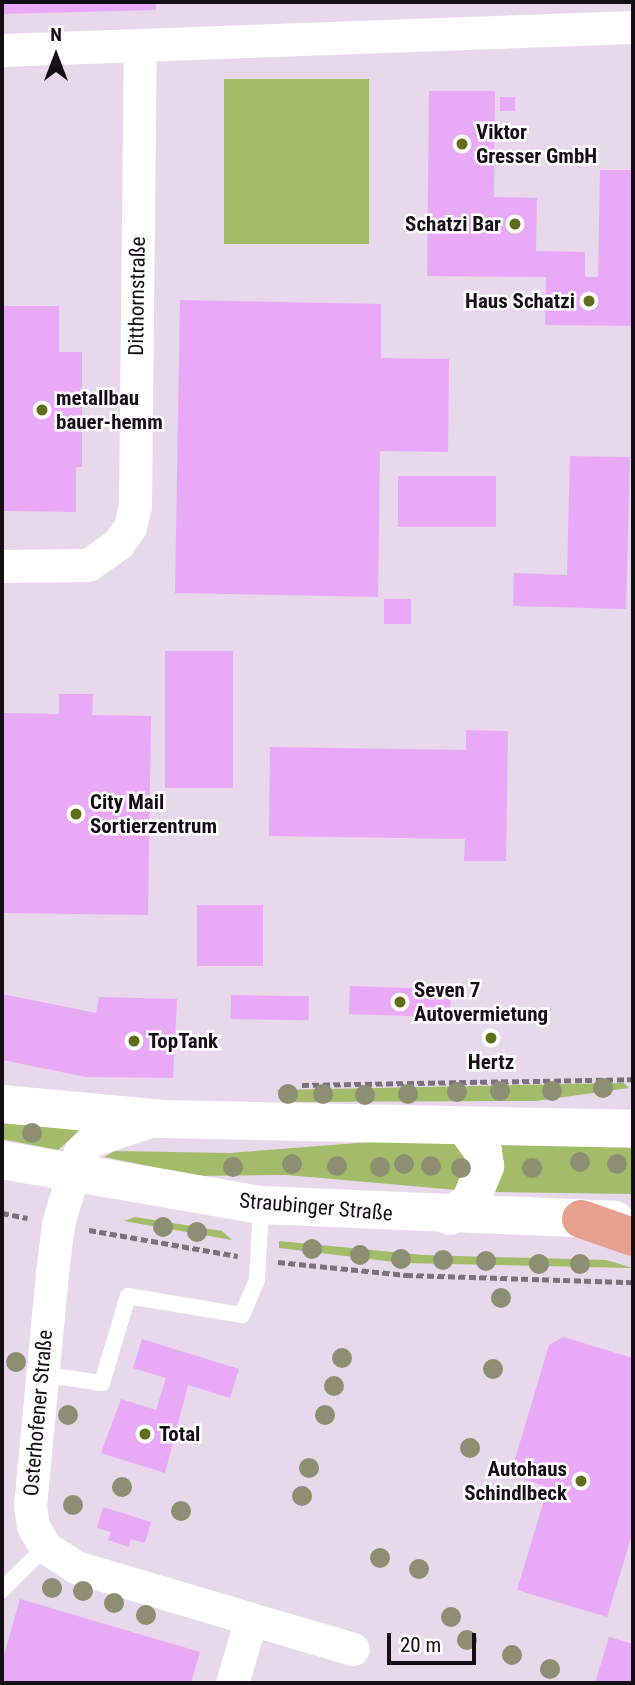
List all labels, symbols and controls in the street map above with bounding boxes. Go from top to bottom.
north arrow [21,21,91,91]
text: N [50,23,62,46]
place label: Viktor Gresser GmbH [476,119,597,169]
marker: Viktor Gresser GmbH [454,136,470,152]
place label: Schatzi Bar [405,211,501,237]
marker: Schatzi Bar [507,216,523,232]
street label: Ditthornstraße [123,236,151,356]
place label: Haus Schatzi [465,288,575,314]
marker: Haus Schatzi [581,293,597,309]
place label: metallbau bauer-hemm [56,385,163,435]
marker: metallbau bauer-hemm [34,402,50,418]
place label: City Mail Sortierzentrum [90,789,217,839]
marker: City Mail Sortierzentrum [68,806,84,822]
place label: Seven 7 Autovermietung [414,977,548,1027]
marker: Seven 7 Autovermietung [392,994,408,1010]
place label: TopTank [148,1028,218,1054]
marker: Hertz [483,1030,499,1046]
marker: TopTank [126,1033,142,1049]
place label: Hertz [468,1049,514,1075]
street label: Straubinger Straße [238,1188,394,1226]
street label: Osterhofener Straße [18,1329,58,1497]
place label: Total [159,1421,200,1447]
marker: Total [137,1426,153,1442]
place label: Autohaus Schindlbeck [464,1456,567,1506]
marker: Autohaus Schindlbeck [573,1473,589,1489]
scale bar [390,1618,479,1662]
text: 20 m [400,1633,441,1657]

